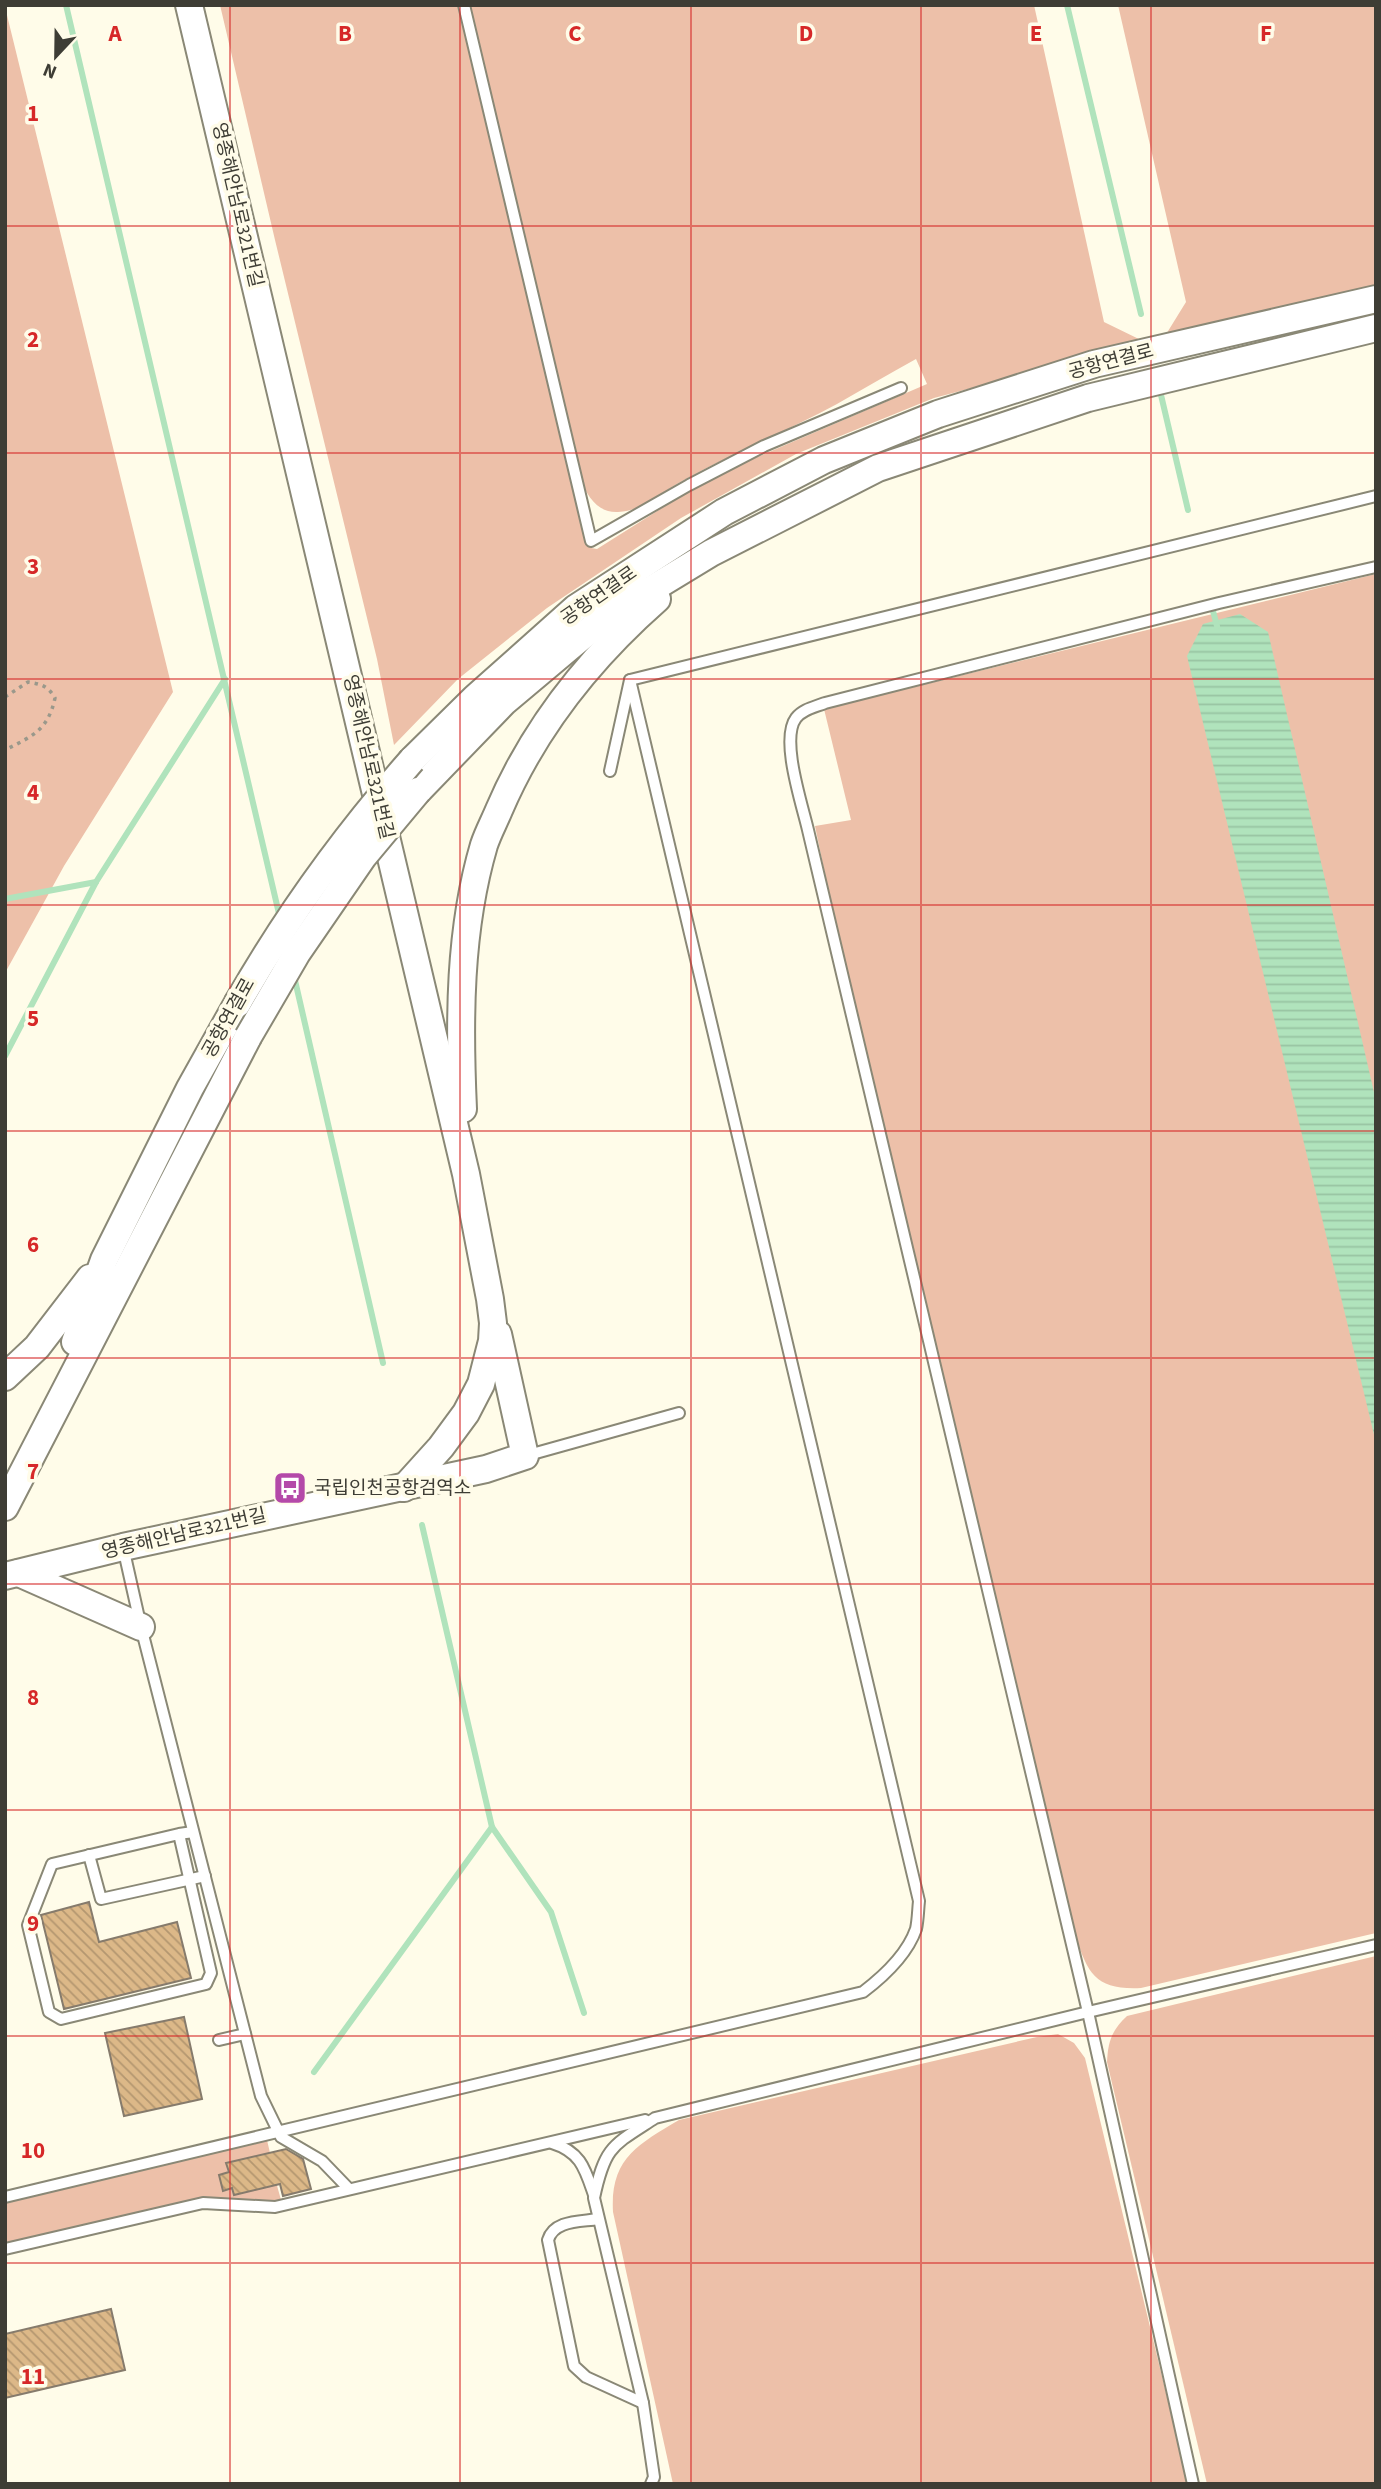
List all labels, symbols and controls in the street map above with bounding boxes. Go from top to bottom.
text: A [107,17,122,50]
text: B [338,17,352,50]
text: C [568,17,582,50]
text: D [799,17,813,50]
text: E [1030,17,1042,50]
text: F [1260,17,1272,50]
north arrow [21,21,91,91]
text: N [39,55,61,85]
text: 1 [27,97,39,130]
street label: 영종해안남로321번길 [205,120,269,290]
text: 2 [27,323,39,356]
street label: 공항연결로 [1065,338,1157,386]
text: 3 [27,550,39,583]
street label: 공항연결로 [555,560,643,632]
street label: 영종해안남로321번길 [336,672,400,842]
text: 4 [27,776,39,809]
street label: 공항연결로 [196,973,262,1063]
text: 5 [27,1002,39,1035]
text: 6 [27,1228,39,1261]
text: 7 [27,1455,39,1488]
bus stop icon: 국립인천공항검역소 [271,1469,309,1507]
place label: 국립인천공항검역소 [314,1475,471,1502]
street label: 영종해안남로321번길 [99,1502,269,1566]
text: 8 [27,1681,39,1714]
text: 9 [27,1907,39,1940]
text: 10 [21,2134,45,2167]
text: 11 [21,2360,45,2393]

